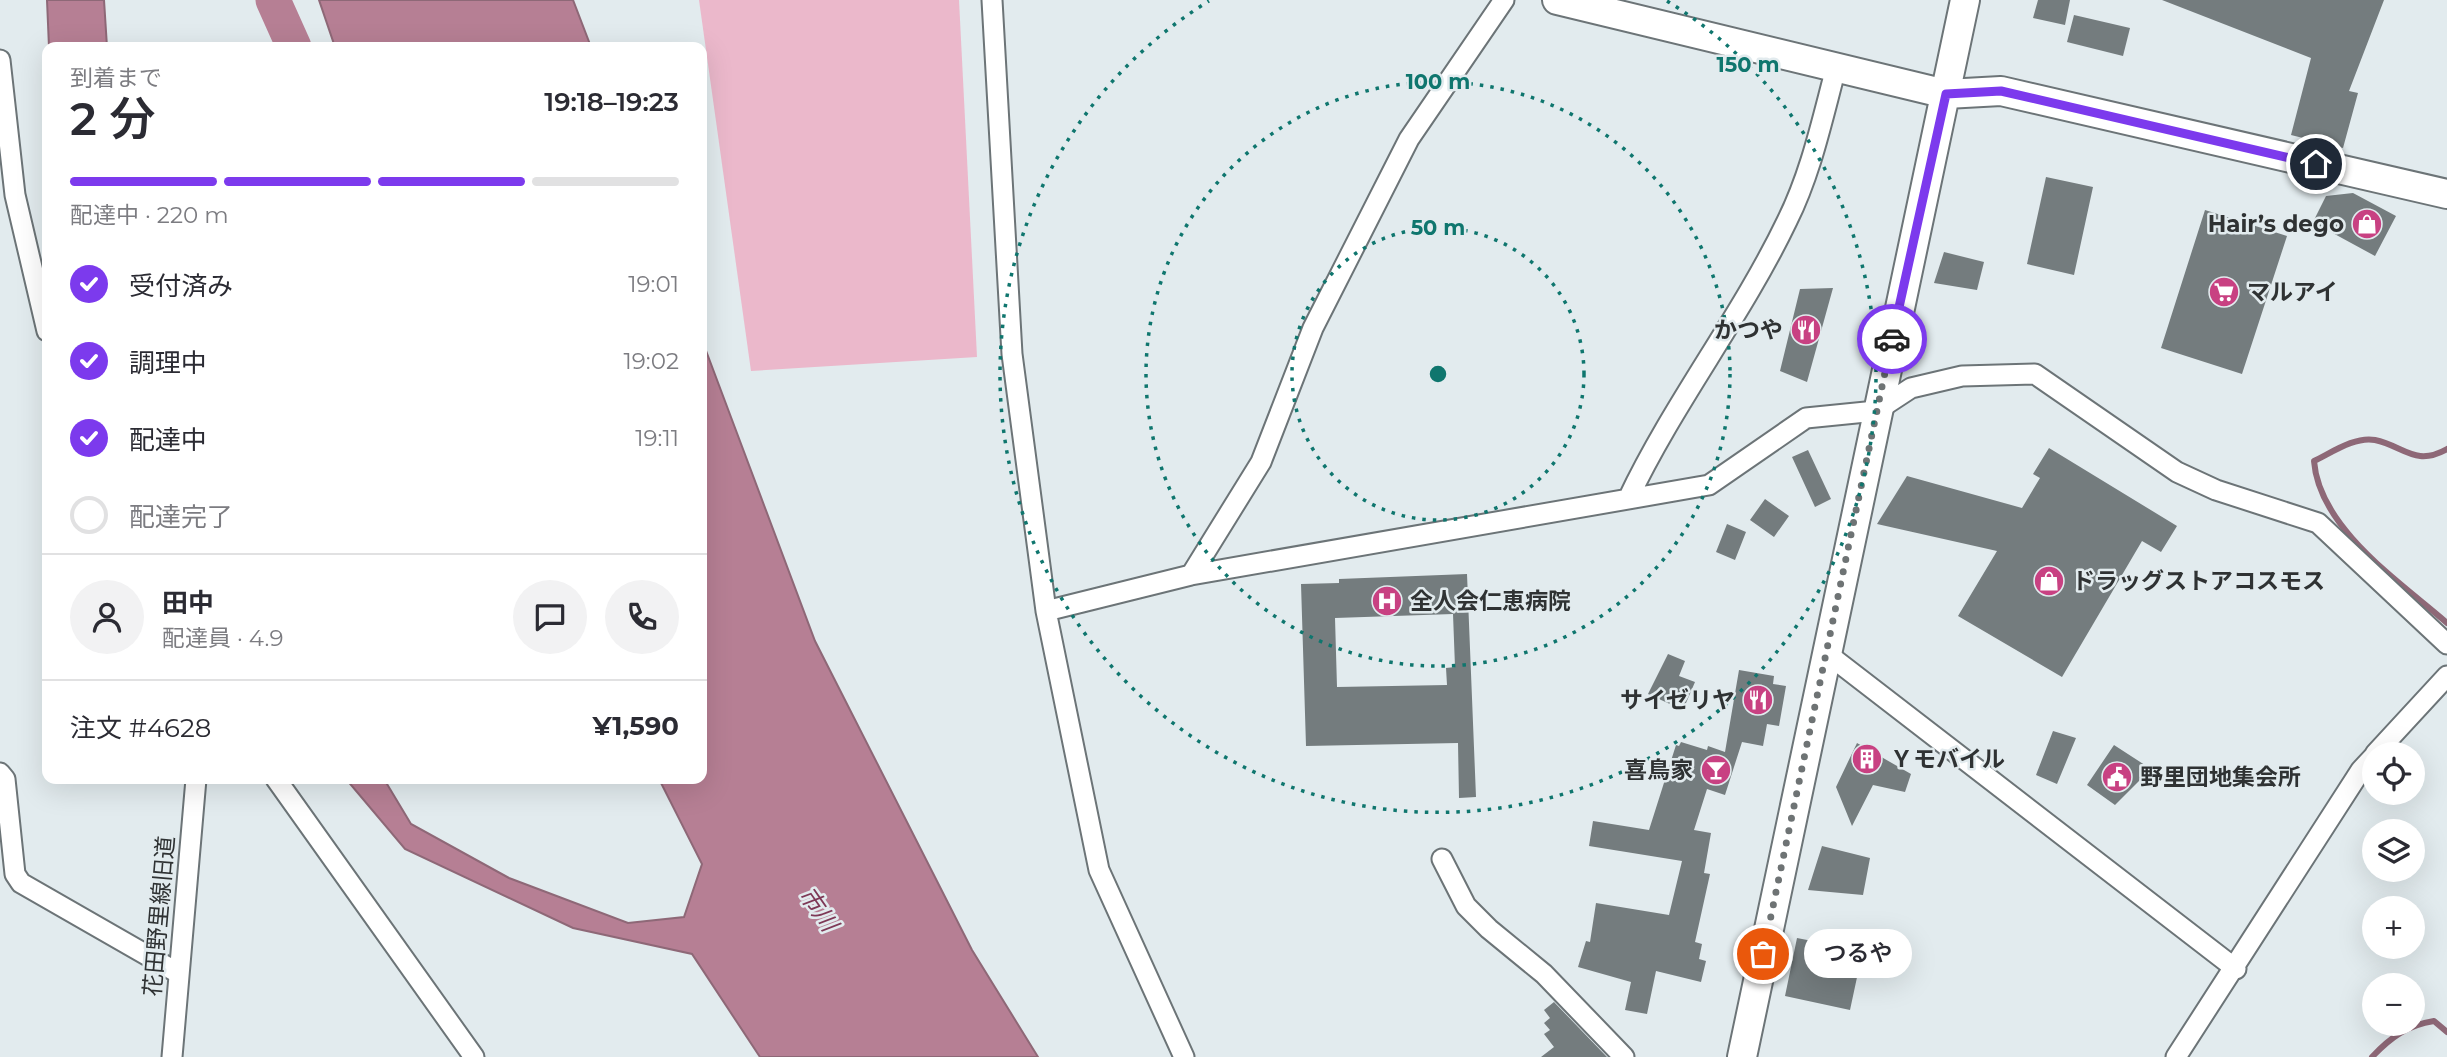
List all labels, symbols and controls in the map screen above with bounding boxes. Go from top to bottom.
text: 150 m [1717,52,1779,77]
text: 到着まで [70,64,162,92]
text: 100 m [1406,69,1470,94]
text: 19:18–19:23 [544,86,679,118]
text: 2 分 [70,90,155,147]
pin [2286,134,2346,194]
icon: home [2297,145,2335,183]
text: 配達中 · 220 m [70,201,229,229]
shop icon: Hair’s dego [2350,207,2384,241]
place label: Hair’s dego [2208,210,2344,238]
text: 50 m [1411,215,1465,240]
icon: check [70,265,108,303]
text: 受付済み [129,270,233,302]
text: 19:01 [628,270,679,298]
supermarket icon: マルアイ [2207,275,2241,309]
place label: マルアイ [2247,278,2338,306]
courier [1857,304,1927,374]
restaurant icon: かつや [1789,313,1823,347]
place label: かつや [1714,316,1783,344]
icon: car [1873,320,1911,358]
icon: check [70,342,108,380]
text: 調理中 [129,347,207,379]
text: 19:02 [624,347,679,375]
centre of rings [1426,362,1450,386]
icon: check [70,419,108,457]
text: 配達中 [129,424,207,456]
text: 19:11 [635,424,679,452]
text: 配達完了 [129,501,233,533]
shop icon: ドラッグストアコスモス [2032,564,2066,598]
place label: ドラッグストアコスモス [2072,567,2325,595]
button: person [70,580,144,654]
button: chat [513,580,587,654]
button: phone [605,580,679,654]
hospital icon: 全人会仁恵病院 [1370,584,1404,618]
text: 田中 [162,587,214,619]
place label: 全人会仁恵病院 [1410,587,1571,615]
text: 配達員 · 4.9 [162,624,283,652]
restaurant icon: サイゼリヤ [1741,683,1775,717]
place label: サイゼリヤ [1620,686,1735,714]
text: ¥1,590 [592,710,679,742]
text: 注文 #4628 [70,712,211,744]
building icon: Ｙモバイル [1850,742,1884,776]
map controls [2362,742,2425,1036]
button: locate [2362,742,2425,805]
place label: Ｙモバイル [1890,745,2005,773]
bar icon: 喜鳥家 [1699,753,1733,787]
place label: 喜鳥家 [1624,756,1693,784]
public building icon: 野里団地集会所 [2100,760,2134,794]
place label: 野里団地集会所 [2140,763,2301,791]
button: layers [2362,819,2425,882]
street label: 花田野里線旧道 [138,835,180,997]
water label: 市川 [793,881,846,939]
button: + [2362,896,2425,959]
pin [1733,924,1793,984]
callout: つるや [1805,930,1914,978]
icon: bag [1744,935,1782,973]
text: つるや [1824,939,1893,967]
button: − [2362,973,2425,1036]

